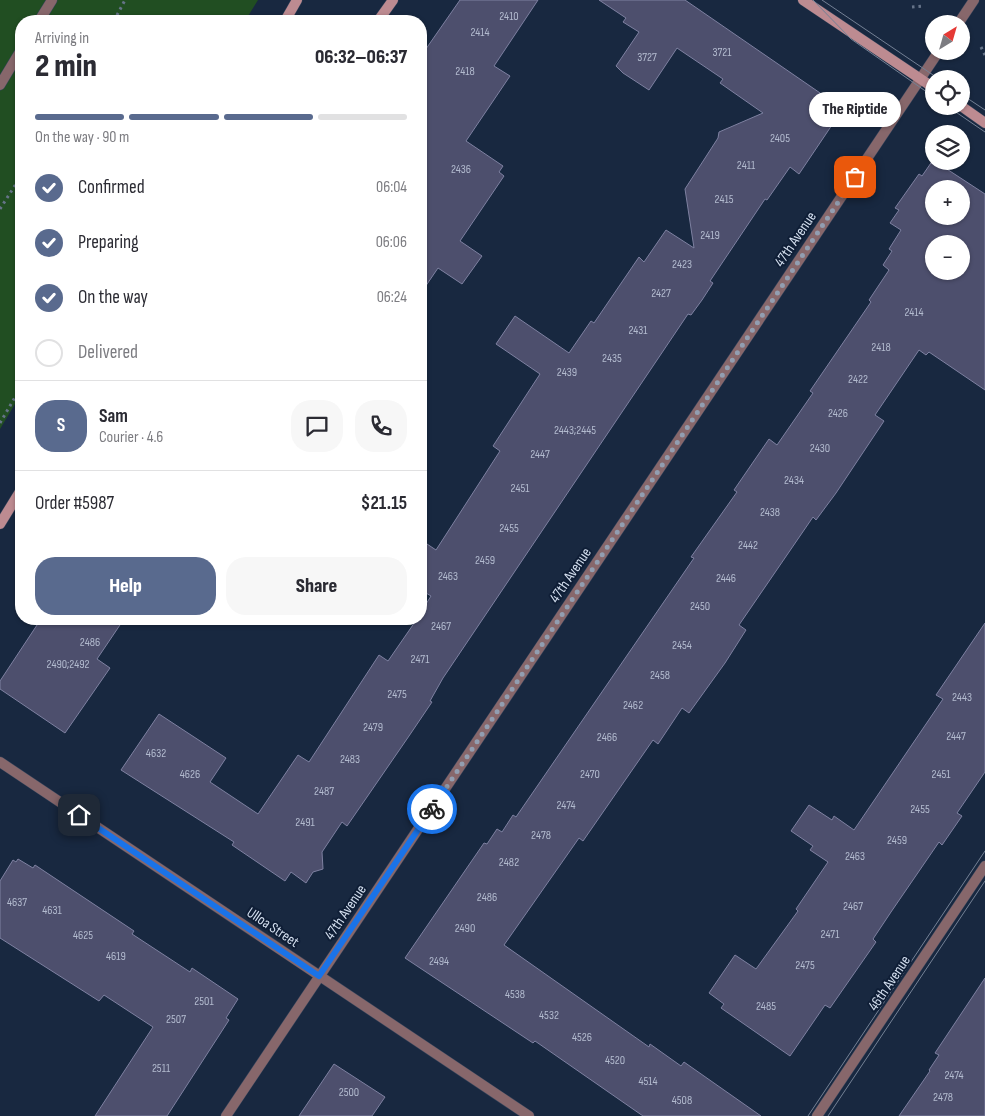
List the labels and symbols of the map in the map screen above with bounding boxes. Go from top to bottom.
house number: 2410 [499,9,519,24]
north arrow [925,15,970,60]
house number: 2414 [470,25,490,40]
house number: 3721 [713,45,732,60]
house number: 3727 [637,50,657,65]
house number: 2418 [455,64,475,79]
callout: The Riptide [809,92,901,127]
house number: 2405 [770,131,790,146]
pin [834,156,876,198]
house number: 2411 [737,158,756,173]
house number: 2436 [451,162,471,177]
house number: 2415 [715,192,734,207]
street label: 47th Avenue [770,208,821,270]
house number: 2419 [700,228,720,243]
house number: 2423 [672,257,692,272]
house number: 2427 [651,286,671,301]
house number: 2414 [904,305,924,320]
house number: 2431 [628,323,648,338]
house number: 2418 [871,340,891,355]
house number: 2435 [602,351,622,366]
house number: 2439 [557,365,577,380]
house number: 2422 [848,372,868,387]
house number: 2426 [828,406,848,421]
house number: 2443;2445 [554,423,596,438]
house number: 2430 [810,441,830,456]
house number: 2447 [530,447,550,462]
house number: 2434 [784,473,804,488]
house number: 2451 [511,481,530,496]
house number: 2438 [760,505,780,520]
house number: 2455 [499,521,519,536]
house number: 2442 [738,538,758,553]
street label: 47th Avenue [545,544,596,606]
house number: 2459 [475,553,495,568]
house number: 2463 [438,569,458,584]
house number: 2446 [716,571,736,586]
house number: 2450 [690,599,710,614]
house number: 2467 [431,619,451,634]
house number: 2486 [80,635,100,650]
house number: 2454 [672,638,692,653]
house number: 2471 [411,652,430,667]
house number: 2490;2492 [47,657,90,672]
house number: 2458 [650,668,670,683]
house number: 2475 [387,687,407,702]
house number: 2443 [952,690,972,705]
house number: 2462 [623,698,643,713]
house number: 2479 [363,720,383,735]
house number: 2447 [946,729,966,744]
house number: 2466 [597,730,617,745]
house number: 4632 [146,746,166,761]
house number: 2483 [340,752,360,767]
house number: 4626 [180,767,200,782]
house number: 2470 [580,767,600,782]
house number: 2451 [932,767,951,782]
house number: 2487 [314,784,334,799]
courier [407,784,457,834]
pin [58,794,100,836]
house number: 2474 [557,798,576,813]
house number: 2455 [910,802,930,817]
house number: 2491 [295,815,316,830]
house number: 2478 [531,828,551,843]
house number: 2459 [887,833,907,848]
house number: 2463 [845,849,865,864]
house number: 2482 [499,855,519,870]
street label: 47th Avenue [320,881,371,943]
house number: 2486 [477,890,497,905]
house number: 4637 [7,895,27,910]
house number: 2467 [843,899,863,914]
house number: 4631 [42,903,63,918]
street label: Ulloa Street [243,903,303,952]
house number: 2490 [455,921,475,936]
house number: 2471 [821,927,840,942]
house number: 4625 [73,928,93,943]
house number: 4619 [106,949,126,964]
street label: 46th Avenue [864,952,915,1015]
house number: 2494 [429,954,449,969]
house number: 2475 [795,958,815,973]
house number: 4538 [505,987,525,1002]
house number: 2501 [194,994,214,1009]
house number: 2485 [756,999,776,1014]
house number: 4532 [539,1008,559,1023]
house number: 2507 [166,1012,186,1027]
house number: 4526 [572,1030,592,1045]
house number: 4520 [605,1053,625,1068]
house number: 2511 [152,1061,171,1076]
house number: 2474 [945,1068,964,1083]
house number: 4514 [638,1074,658,1089]
house number: 2500 [339,1085,359,1100]
house number: 2478 [933,1090,953,1105]
house number: 4508 [672,1093,692,1108]

